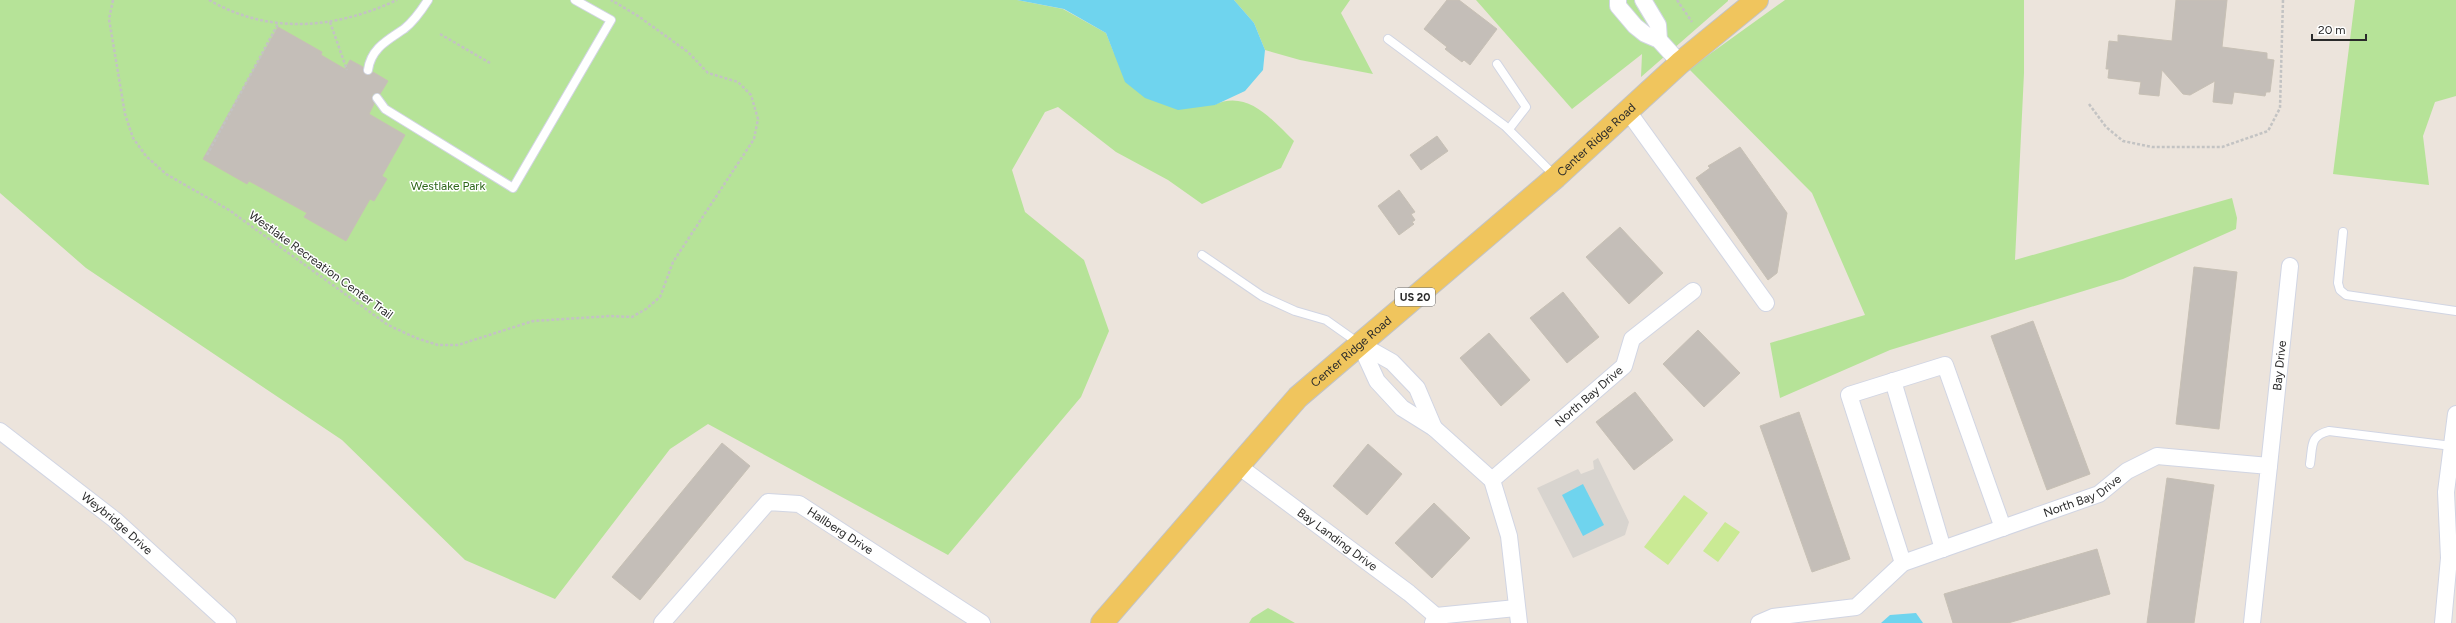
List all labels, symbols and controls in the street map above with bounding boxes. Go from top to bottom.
scale bar [2312,16,2366,42]
text: 20 m [2318,23,2346,37]
street label: Center Ridge Road [1554,100,1638,179]
park label: Westlake Park [411,179,485,193]
street label: Westlake Recreation Center Trail [246,208,396,322]
road number: US 20 [1395,288,1435,306]
street label: Center Ridge Road [1308,313,1394,390]
street label: Bay Drive [2270,339,2289,391]
street label: North Bay Drive [1552,363,1626,429]
street label: North Bay Drive [2041,471,2124,520]
street label: Weybridge Drive [78,489,156,558]
street label: Hallberg Drive [805,504,876,558]
street label: Bay Landing Drive [1295,505,1380,574]

